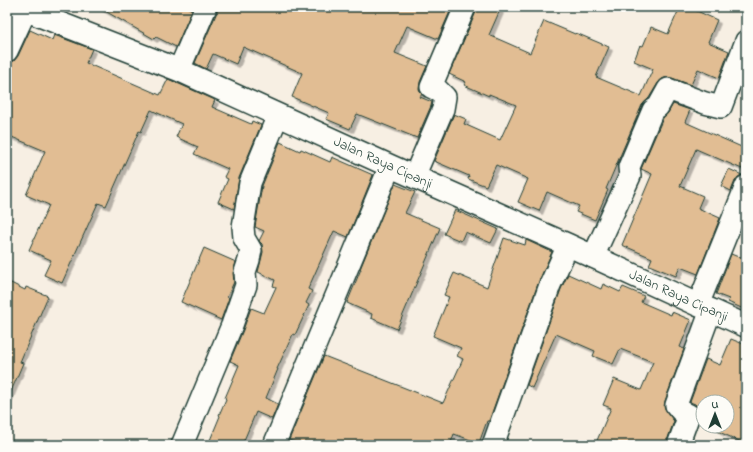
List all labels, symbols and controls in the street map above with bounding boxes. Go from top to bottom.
street label: Jalan Raya Cipanji [330,131,436,194]
street label: Jalan Raya Cipanji [626,264,731,327]
north arrow [695,394,735,434]
text: U [712,397,719,413]

